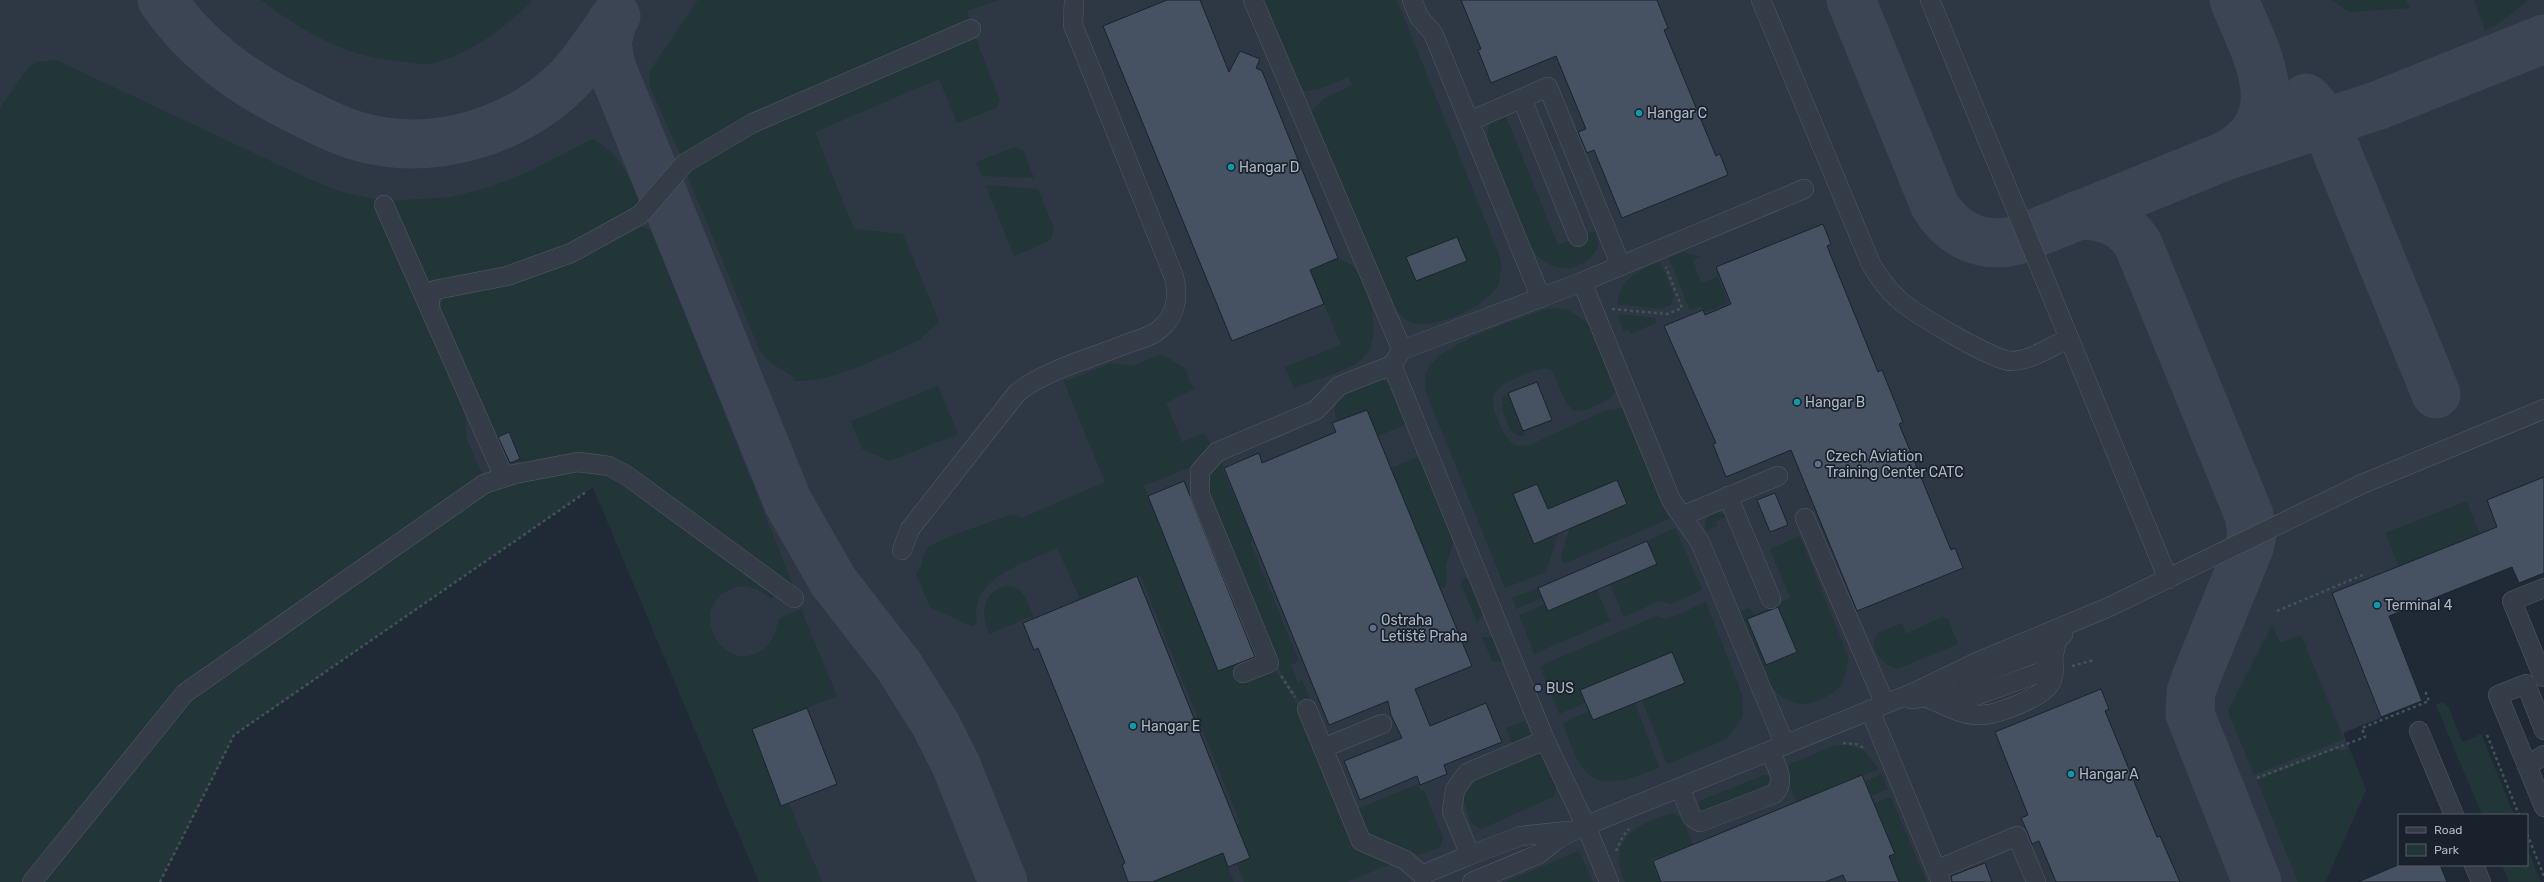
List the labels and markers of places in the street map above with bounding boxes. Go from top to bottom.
place label: Hangar C [1647,105,1707,122]
marker: Hangar C [1634,108,1644,118]
place label: Hangar D [1239,159,1299,176]
marker: Hangar D [1226,162,1236,172]
place label: Hangar B [1805,394,1865,411]
marker: Hangar B [1792,397,1802,407]
place label: Czech Aviation Training Center CATC [1826,448,1964,481]
marker: Czech Aviation Training Center CATC [1813,459,1823,469]
place label: Terminal 4 [2385,597,2453,614]
marker: Terminal 4 [2372,600,2382,610]
place label: Ostraha Letiště Praha [1381,612,1467,645]
marker: Ostraha Letiště Praha [1368,623,1378,633]
place label: BUS [1546,680,1574,697]
marker: BUS [1533,683,1543,693]
place label: Hangar E [1141,718,1200,735]
marker: Hangar E [1128,721,1138,731]
place label: Hangar A [2079,766,2139,783]
marker: Hangar A [2066,769,2076,779]

